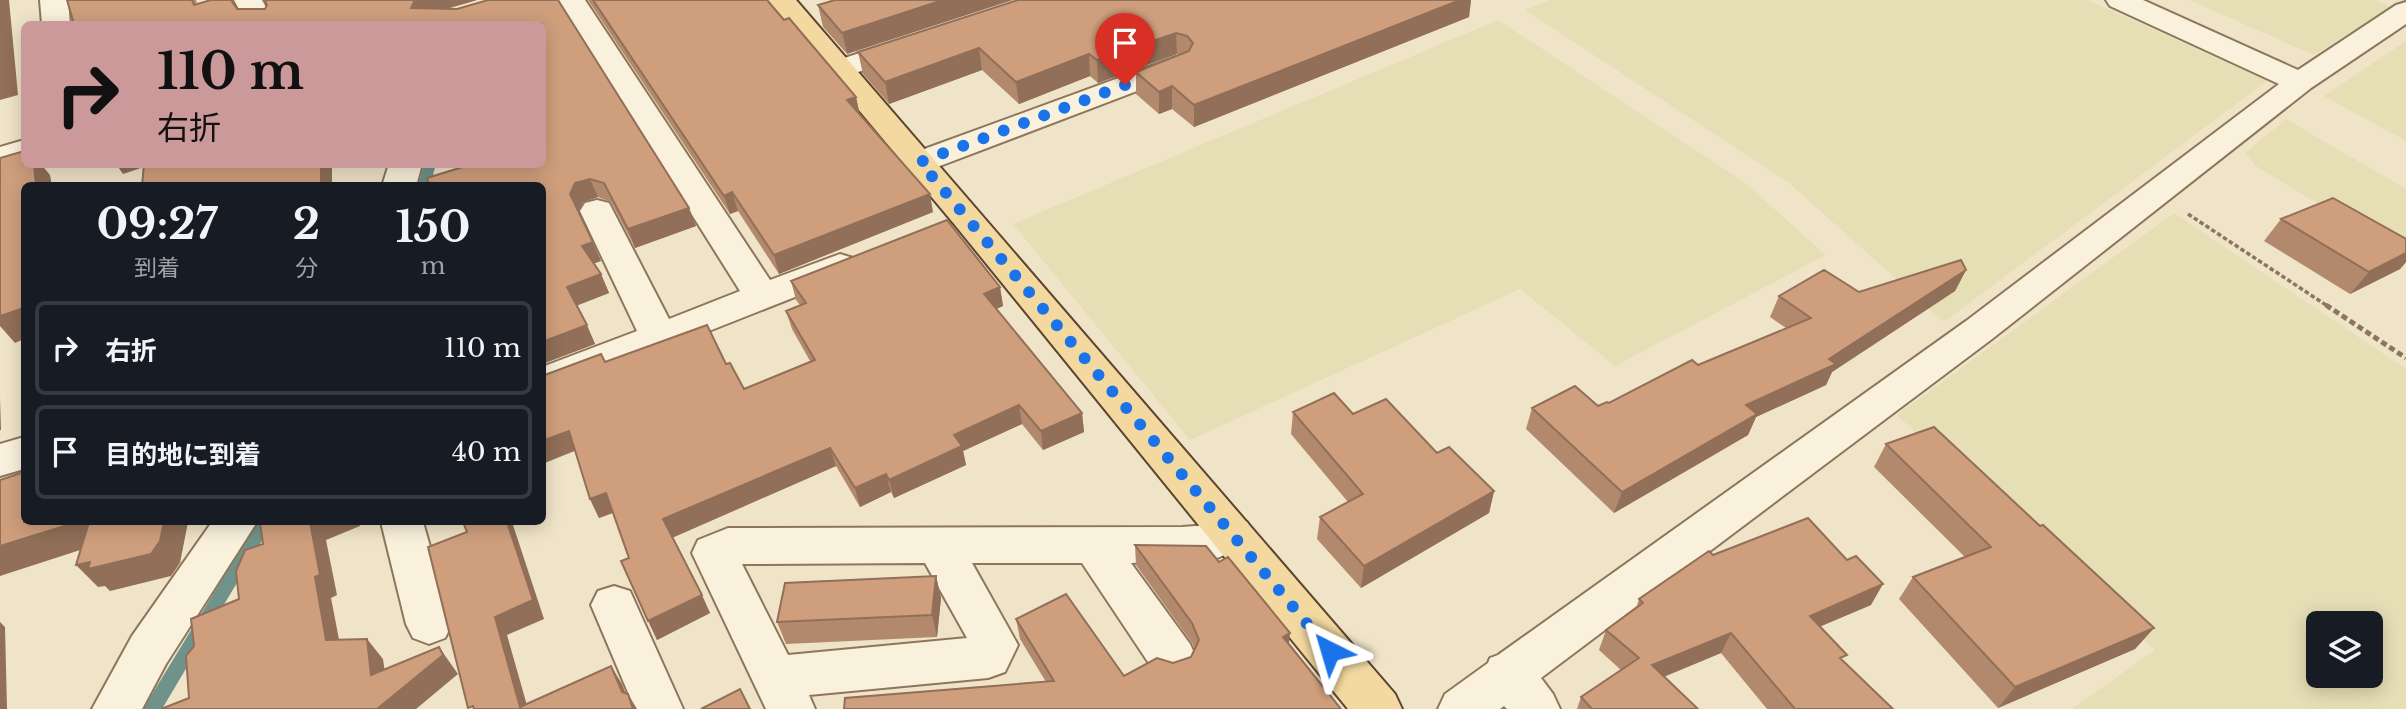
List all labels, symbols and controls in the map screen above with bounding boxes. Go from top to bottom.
pin [1095,13,1155,85]
icon: arrive [1106,24,1144,62]
text: 110 m [157,41,304,102]
icon: right [42,49,133,140]
text: 右折 [157,108,221,148]
text: 09:27 [96,198,217,250]
text: 2 [293,198,320,250]
text: 150 [396,201,471,253]
text: m [421,252,445,280]
text: 到着 [134,254,180,282]
text: 分 [295,254,318,282]
icon: right [46,329,84,367]
text: 110 m [444,332,521,364]
text: 右折 [105,335,157,367]
icon: arrive [46,433,84,471]
text: 40 m [452,436,521,468]
text: 目的地に到着 [105,439,261,471]
map controls [2306,611,2383,688]
button: layers [2306,611,2383,688]
position arrow [1293,614,1367,688]

